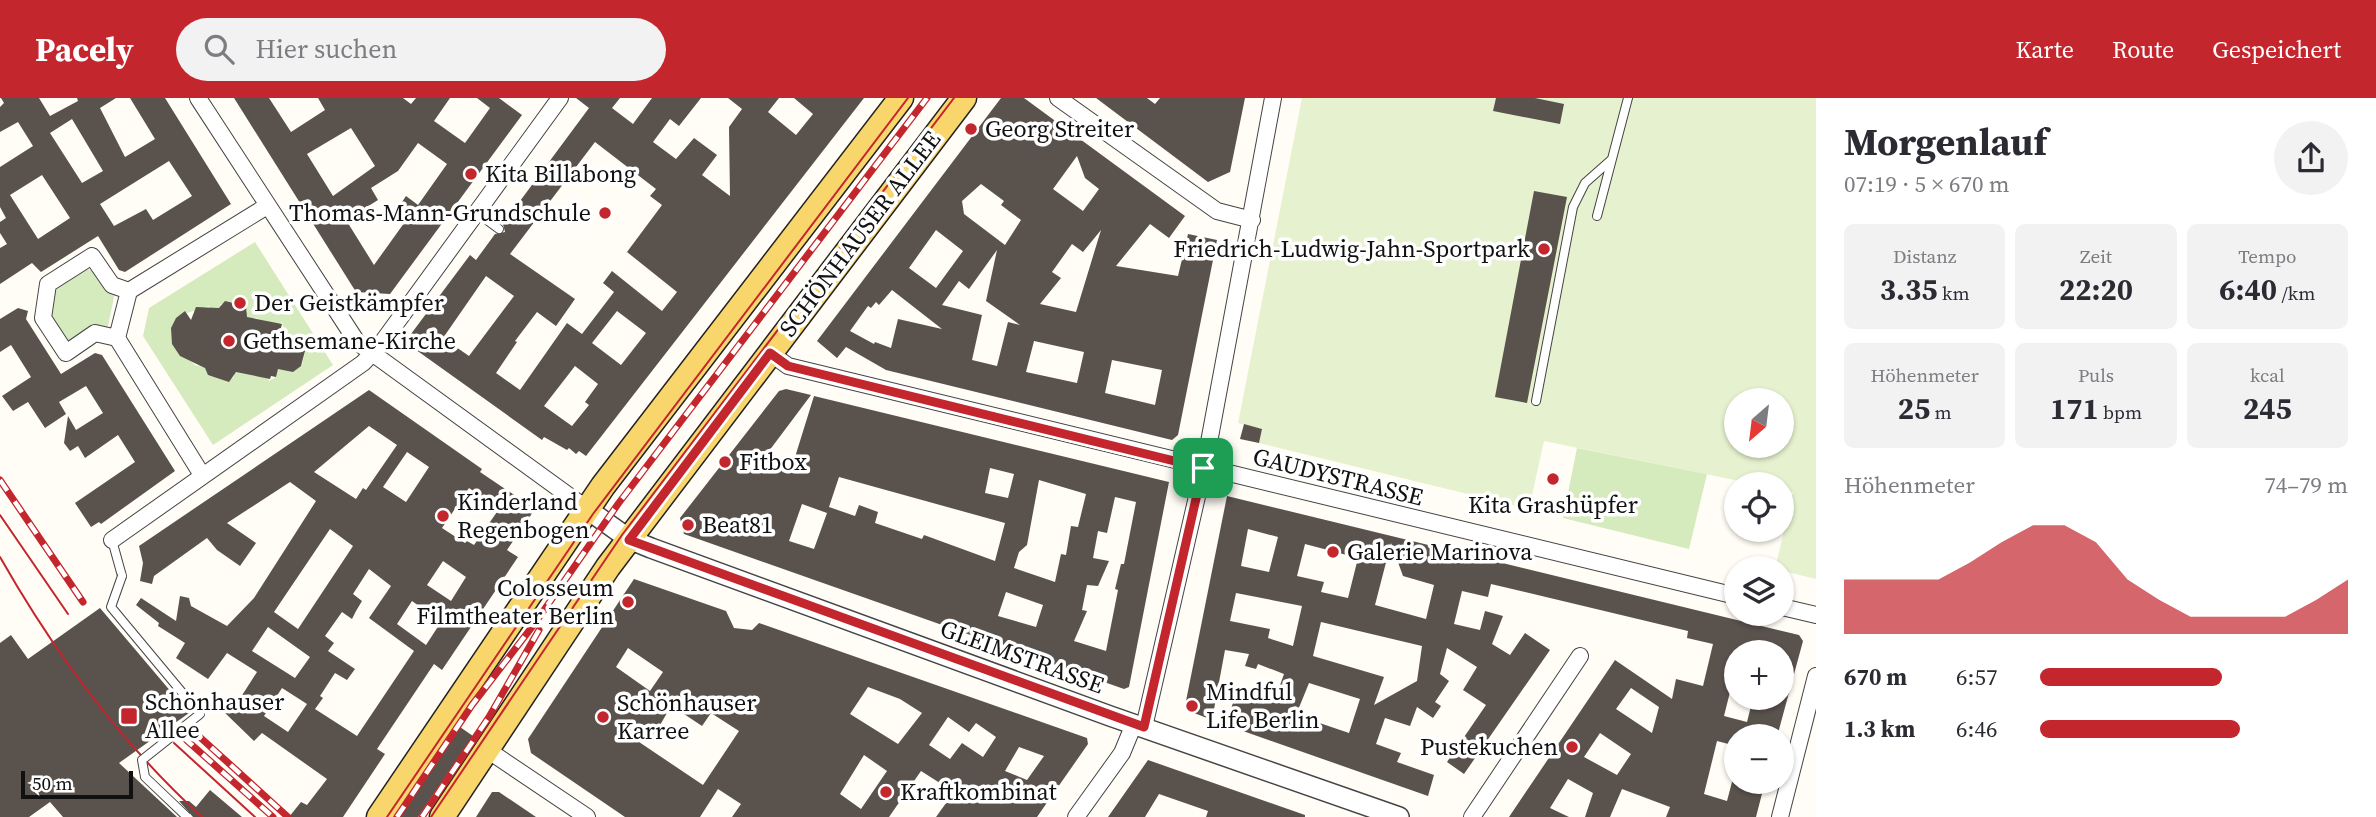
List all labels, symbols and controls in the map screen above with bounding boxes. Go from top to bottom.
search box [176,18,666,81]
text: Pacely [35,27,134,72]
icon: search [200,30,238,68]
text: Hier suchen [256,31,397,67]
text: Karte [2015,33,2074,66]
text: Route [2112,33,2174,66]
text: Gespeichert [2212,33,2341,66]
place label: Georg Streiter [985,112,1134,145]
text: Morgenlauf [1844,116,2047,168]
marker: Georg Streiter [963,121,979,137]
button: share [2274,121,2348,195]
street label: SCHÖNHAUSER ALLEE [771,124,948,343]
place label: Kita Billabong [485,157,636,190]
marker: Kita Billabong [463,166,479,182]
text: 07:19 · 5 × 670 m [1844,168,2010,200]
place label: Thomas-Mann-Grundschule [289,196,591,229]
marker: Thomas-Mann-Grundschule [597,205,613,221]
place label: Friedrich-Ludwig-Jahn-Sportpark [1173,232,1531,265]
marker: Friedrich-Ludwig-Jahn-Sportpark [1536,241,1552,257]
text: Distanz [1893,243,1956,269]
text: Zeit [2080,243,2112,269]
text: Tempo [2238,243,2296,269]
text: 3.35 [1880,269,1938,310]
text: 22:20 [2059,269,2133,310]
text: 6:40 [2219,269,2277,310]
text: km [1938,280,1970,306]
text: /km [2277,280,2315,306]
place label: Der Geistkämpfer [254,286,444,319]
marker: Der Geistkämpfer [232,295,248,311]
place label: Gethsemane-Kirche [243,324,456,357]
marker: Gethsemane-Kirche [221,333,237,349]
text: Höhenmeter [1871,362,1979,388]
text: Puls [2078,362,2114,388]
text: kcal [2250,362,2285,388]
north arrow [1724,388,1794,458]
map controls [1724,388,1794,794]
text: 25 [1898,388,1930,429]
text: 171 [2050,388,2099,429]
text: 245 [2243,388,2292,429]
text: m [1930,399,1952,425]
text: bpm [2099,399,2142,425]
pin [1173,438,1233,498]
street label: GAUDYSTRASSE [1250,439,1427,514]
place label: Fitbox [739,445,807,478]
icon: arrive [1184,449,1222,487]
marker: Fitbox [717,454,733,470]
text: Höhenmeter [1844,469,1975,501]
text: 74–79 m [2264,469,2348,501]
marker: Kita Grashüpfer [1545,471,1561,487]
button: locate [1724,472,1794,542]
place label: Kinderland Regenbogen [457,485,590,546]
place label: Kita Grashüpfer [1468,488,1638,521]
marker: Kinderland Regenbogen [435,508,451,524]
place label: Beat81 [702,508,773,541]
marker: Beat81 [680,517,696,533]
place label: Galerie Marinova [1347,535,1533,568]
marker: Galerie Marinova [1325,544,1341,560]
button: layers [1724,556,1794,626]
place label: Colosseum Filmtheater Berlin [416,571,614,632]
marker: Colosseum Filmtheater Berlin [620,594,636,610]
street label: GLEIMSTRASSE [936,612,1109,701]
button: + [1724,640,1794,710]
text: 670 m [1844,661,1907,693]
text: 6:57 [1956,661,1997,693]
place label: Mindful Life Berlin [1206,675,1320,736]
place label: Schönhauser Allee [145,685,284,746]
place label: Schönhauser Karree [617,686,756,747]
marker: Mindful Life Berlin [1184,698,1200,714]
marker: Schönhauser Allee [119,706,139,726]
marker: Schönhauser Karree [595,709,611,725]
text: 1.3 km [1844,713,1915,745]
text: 6:46 [1956,713,1997,745]
button: − [1724,724,1794,794]
place label: Pustekuchen [1420,730,1558,763]
marker: Pustekuchen [1564,739,1580,755]
scale bar [21,768,133,800]
text: 50 m [32,770,73,796]
place label: Kraftkombinat [900,775,1057,808]
marker: Kraftkombinat [878,784,894,800]

